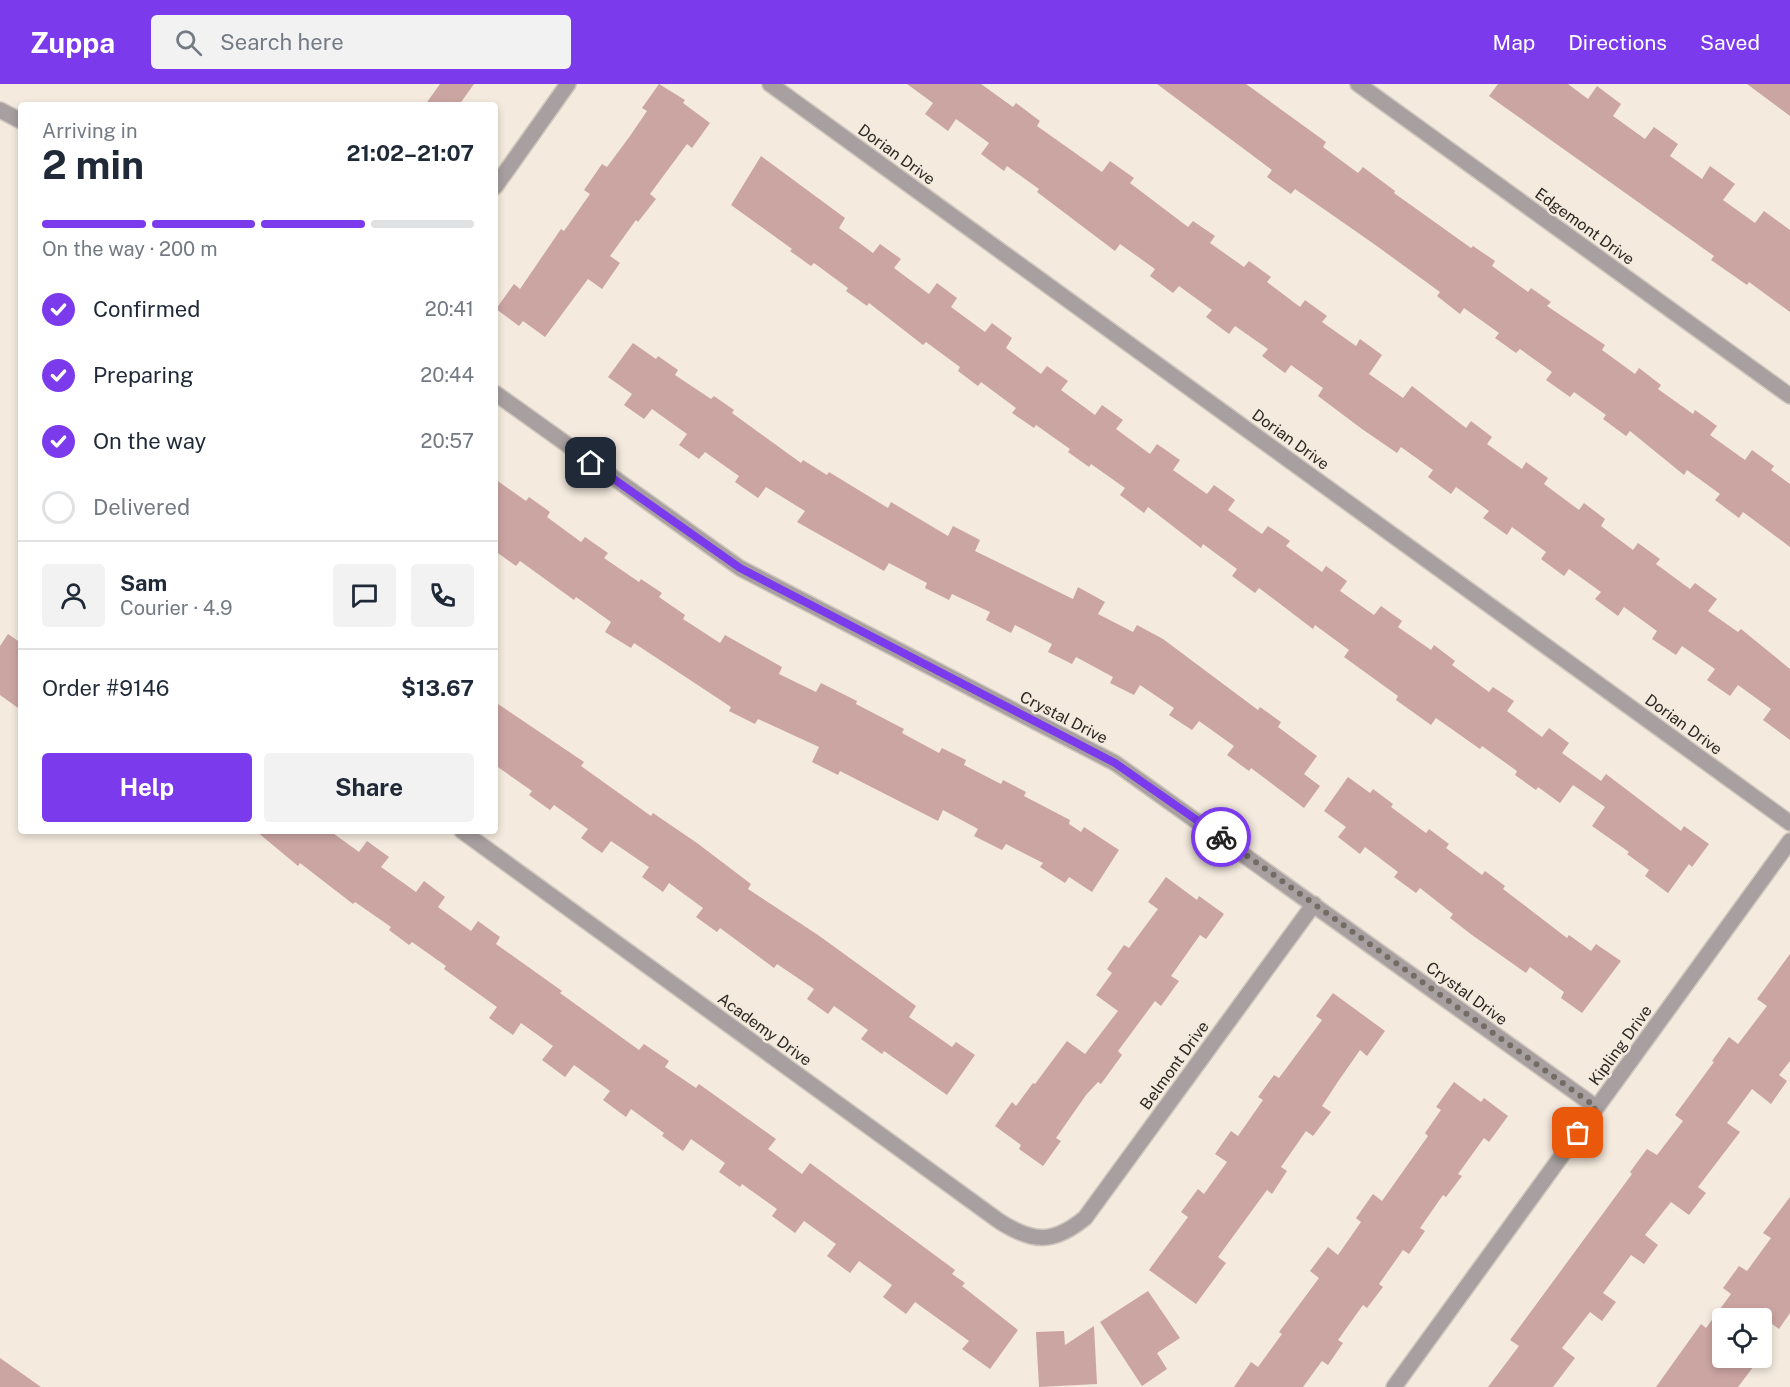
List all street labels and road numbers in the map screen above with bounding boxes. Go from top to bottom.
street label: Dorian Drive [854,120,939,189]
street label: Edgemont Drive [1531,184,1638,269]
street label: Dorian Drive [1248,405,1333,474]
street label: Crystal Drive [1017,687,1111,748]
street label: Dorian Drive [1641,690,1726,759]
street label: Crystal Drive [1422,958,1511,1029]
street label: Academy Drive [714,989,815,1070]
street label: Kipling Drive [1585,1001,1656,1089]
street label: Belmont Drive [1136,1017,1213,1113]

